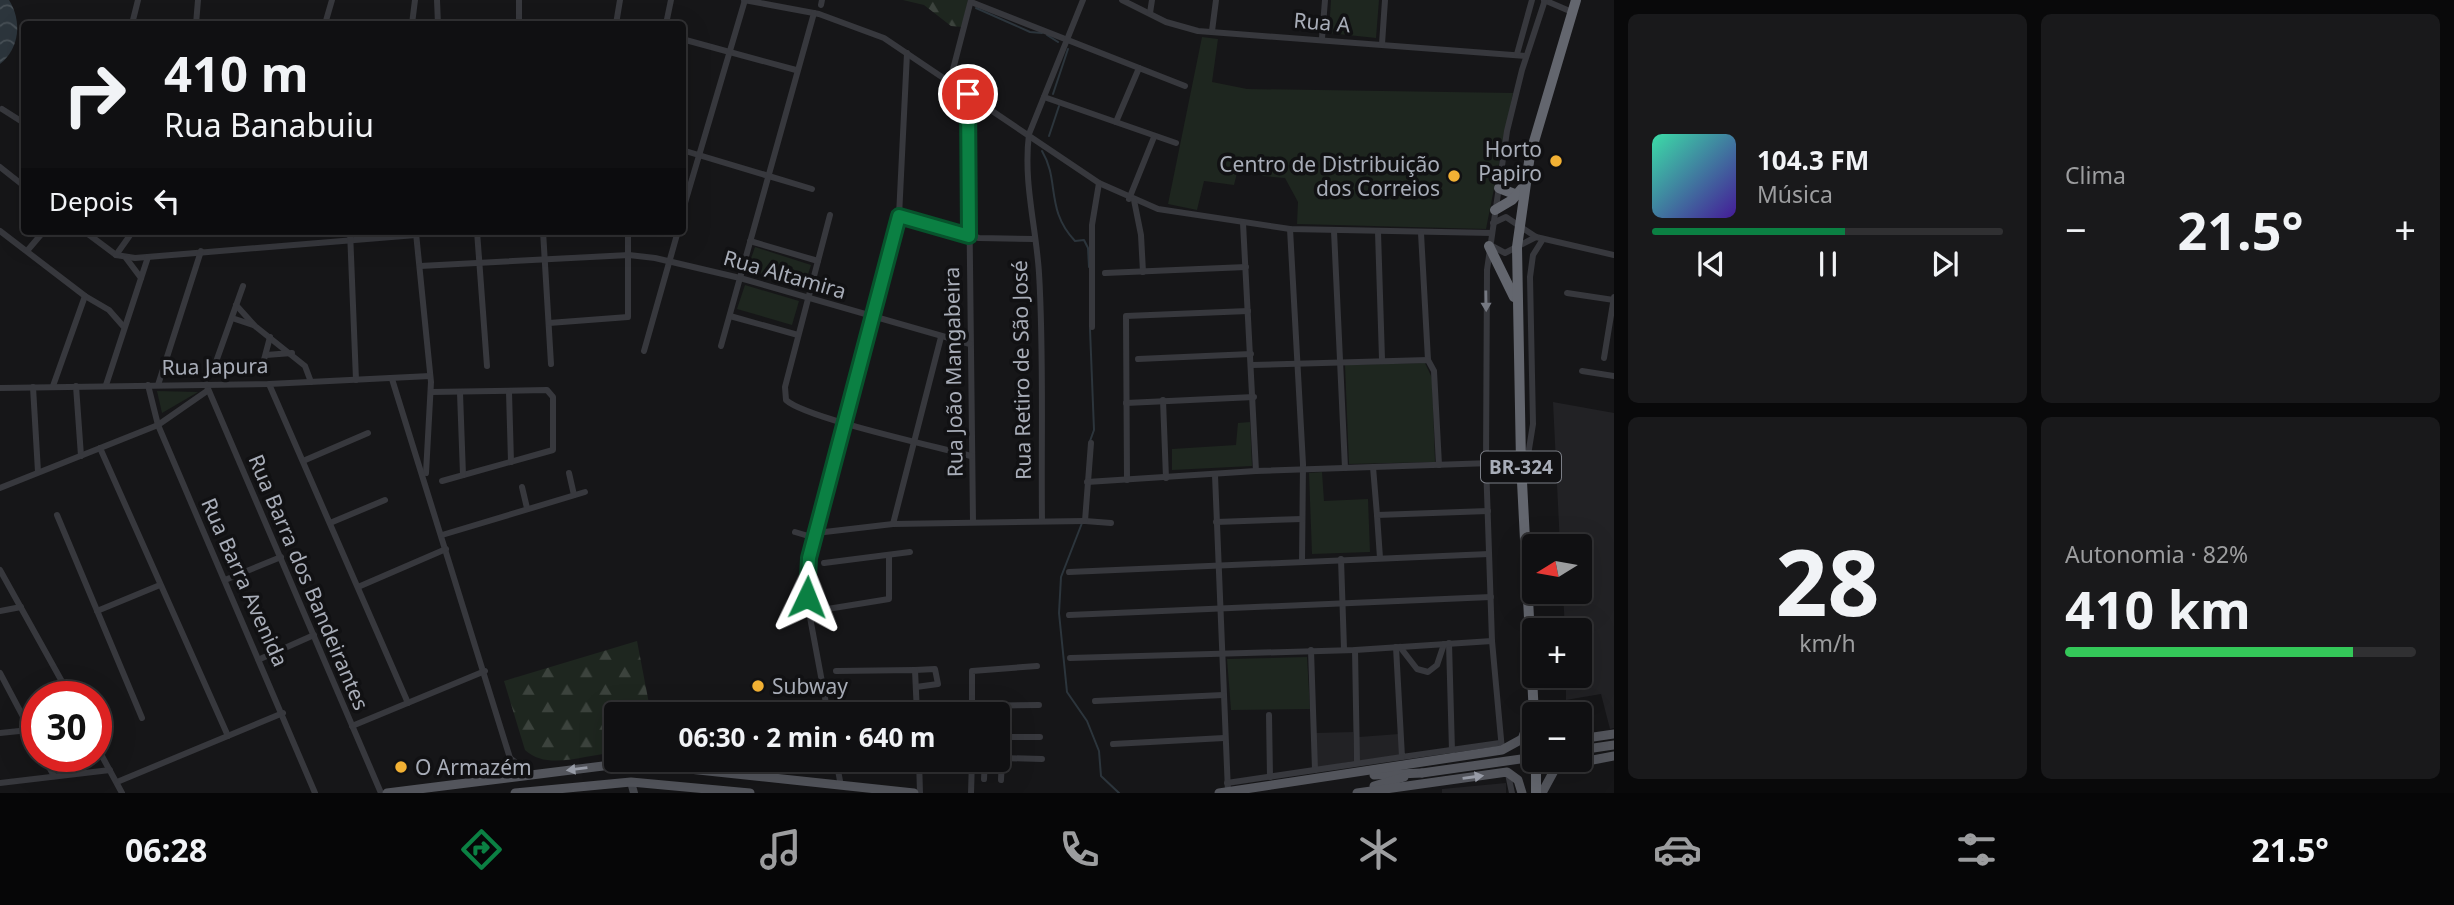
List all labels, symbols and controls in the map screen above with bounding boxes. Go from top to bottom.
street label: Rua A [1293,6,1352,38]
text: 410 m [164,40,309,106]
icon: right [49,49,140,140]
pin [938,64,998,124]
icon: arrive [949,75,987,113]
text: Rua Banabuiu [164,103,374,146]
place label: Horto Papiro [1478,135,1542,187]
text: 104.3 FM [1757,142,1869,178]
place label: Centro de Distribuição dos Correios [1219,150,1440,202]
marker: Horto Papiro [1548,153,1564,169]
text: Clima [2065,159,2126,191]
marker: Centro de Distribuição dos Correios [1446,168,1462,184]
text: Música [1757,178,1833,210]
icon: left [148,182,186,220]
text: Depois [49,183,134,219]
text: 21.5° [2178,194,2303,265]
text: − [2065,203,2087,255]
text: + [2394,203,2416,255]
street label: Rua Altamira [720,243,850,305]
icon: previous [1692,245,1730,283]
icon: pause [1809,245,1847,283]
icon: next [1926,245,1964,283]
street label: Rua Retiro de São José [1005,260,1037,480]
street label: Rua João Mangabeira [937,267,969,477]
one-way arrow [1480,290,1492,312]
street label: Rua Japura [161,351,269,381]
street label: Rua Barra dos Bandeirantes [242,450,376,714]
road number: BR-324 [1481,452,1561,482]
street label: Rua Barra Avenida [195,493,295,671]
text: 28 [1775,519,1880,643]
north arrow [1522,534,1592,604]
map controls [1522,534,1592,772]
text: Autonomia · 82% [2065,538,2248,570]
position arrow [770,560,844,634]
text: 410 km [2065,573,2251,644]
button: + [1522,618,1592,688]
text: km/h [1799,627,1856,659]
place label: Subway [772,672,848,700]
marker: Subway [750,678,766,694]
speed limit sign: 30 [21,681,112,772]
button: − [1522,702,1592,772]
text: 06:30 · 2 min · 640 m [679,719,935,755]
place label: O Armazém [415,753,532,781]
marker: O Armazém [393,759,409,775]
one-way arrow [565,764,587,775]
one-way arrow [1463,771,1485,782]
icon: directions [457,825,506,874]
icon: music [756,825,805,874]
icon: phone [1055,825,1104,874]
icon: climate [1354,825,1403,874]
icon: car [1653,825,1702,874]
icon: filters [1952,825,2001,874]
text: 06:28 [125,828,207,871]
text: 21.5° [2251,828,2329,871]

